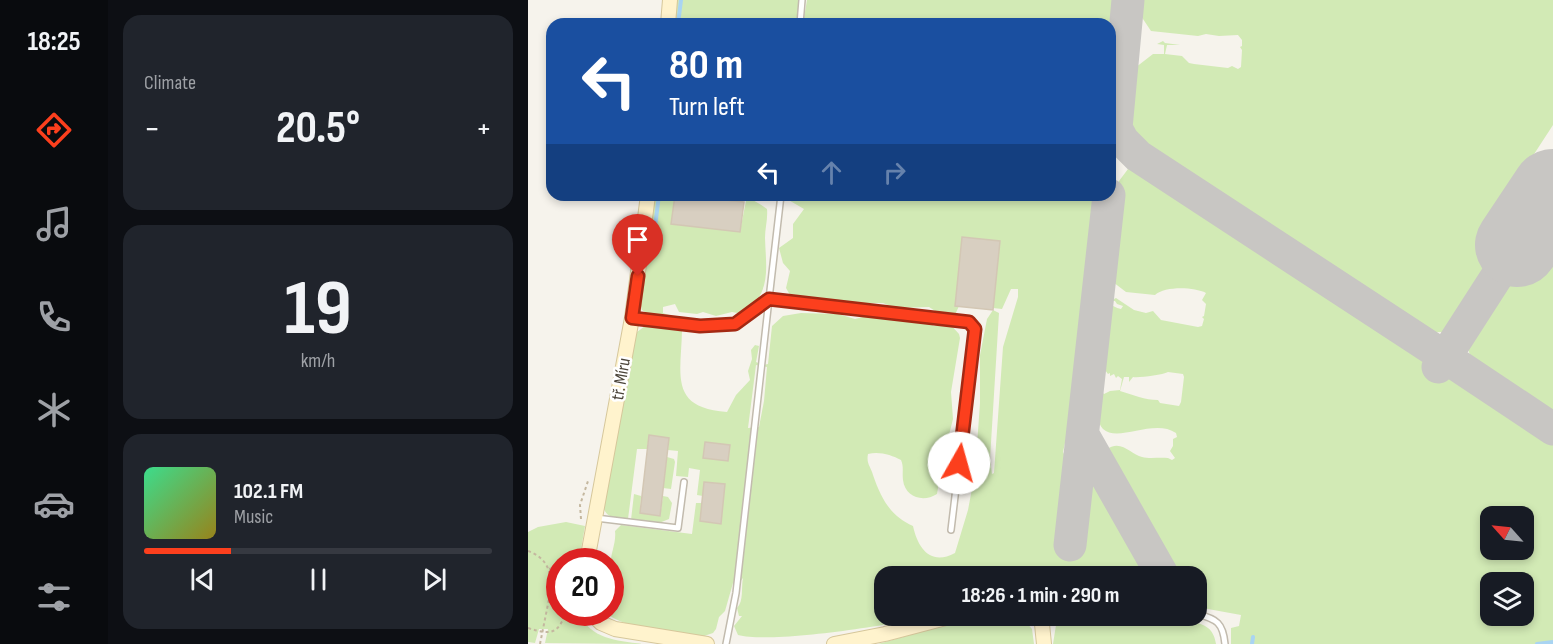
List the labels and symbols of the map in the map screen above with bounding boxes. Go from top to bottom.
pin [612,214,663,276]
street label: tř. Míru [607,356,635,402]
position arrow [927,431,991,495]
north arrow [1480,506,1534,560]
speed limit sign: 20 [546,548,624,626]

